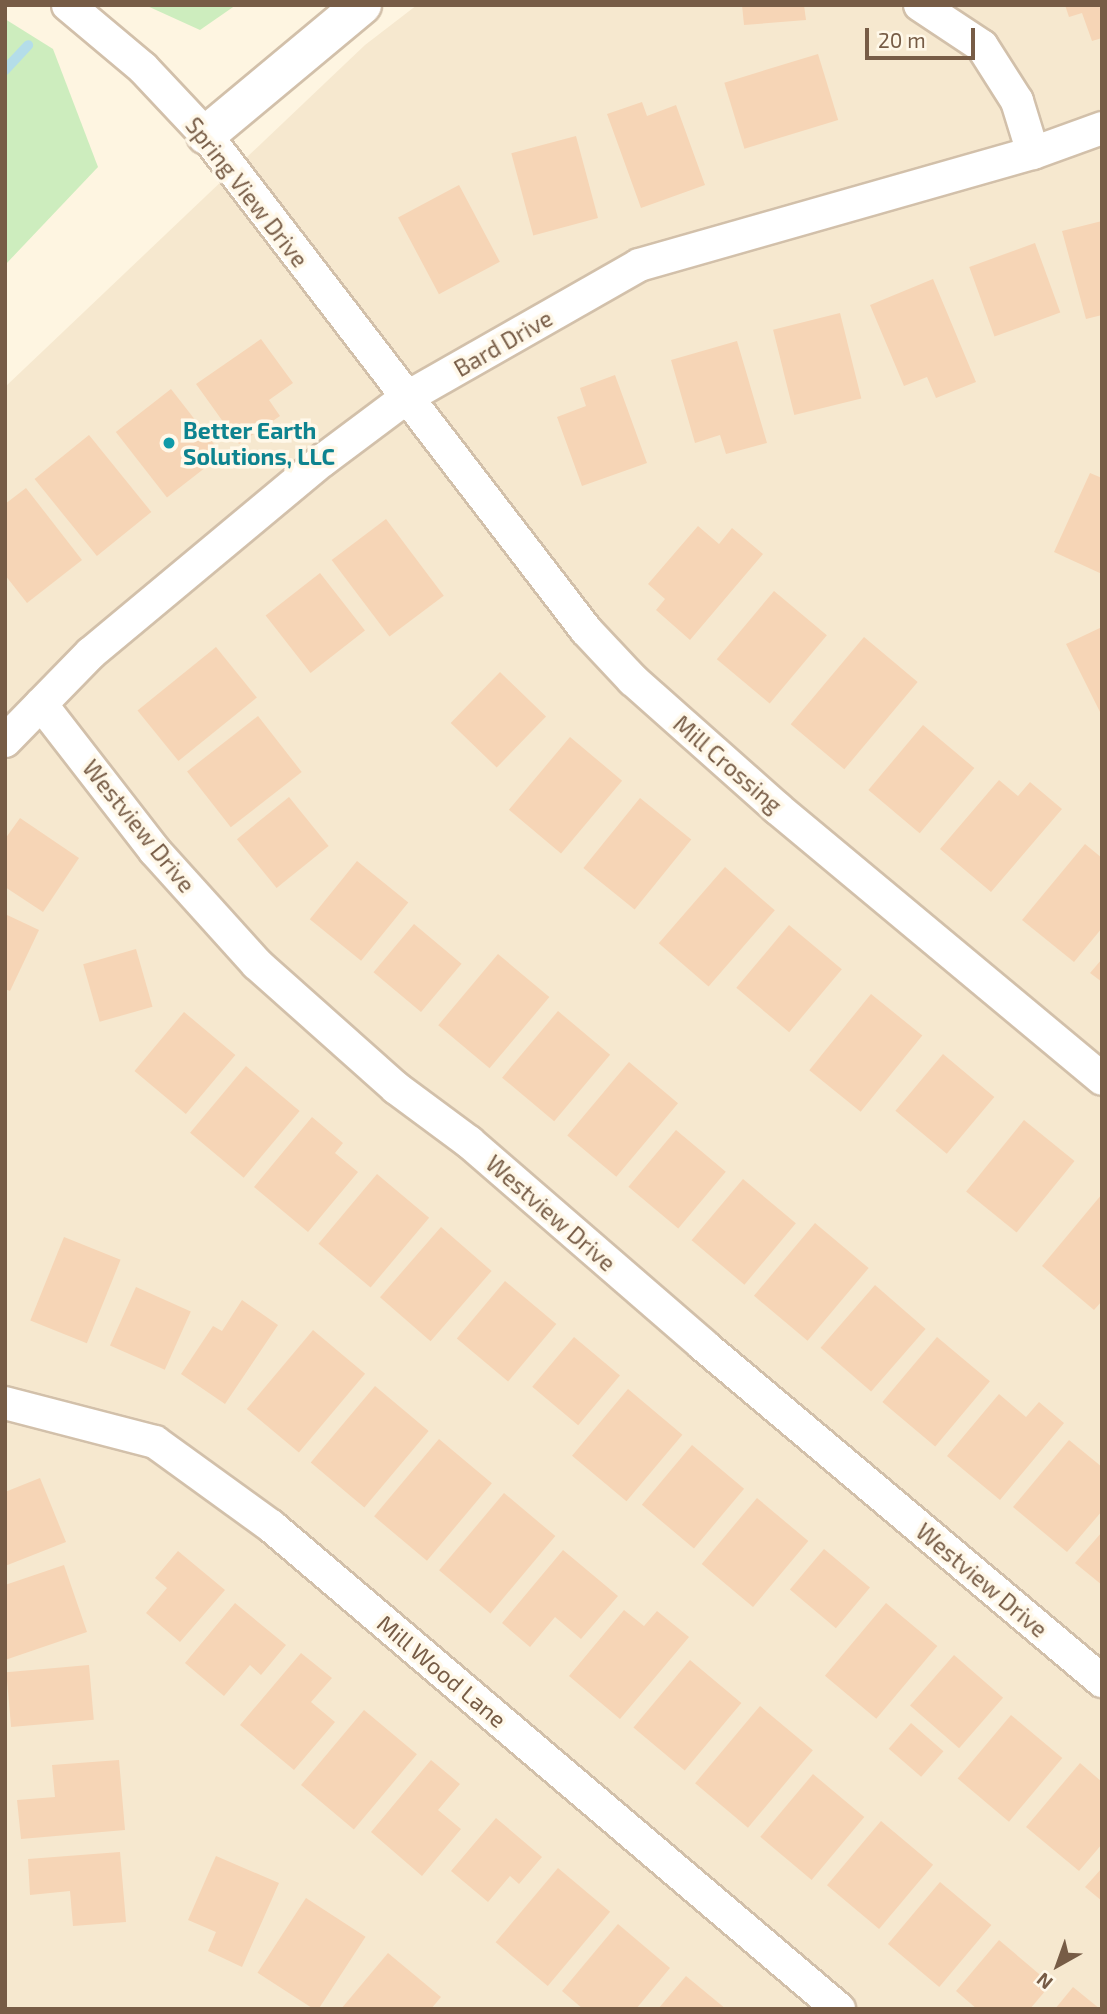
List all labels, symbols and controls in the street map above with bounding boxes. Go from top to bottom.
scale bar [869,14,979,58]
text: 20 m [878,27,926,52]
street label: Spring View Drive [180,111,314,273]
street label: Bard Drive [449,304,557,382]
place label: Better Earth Solutions, LLC [183,416,335,470]
marker: Better Earth Solutions, LLC [161,435,177,451]
street label: Mill Crossing [668,709,788,819]
street label: Westview Drive [77,754,201,898]
street label: Westview Drive [480,1149,622,1277]
street label: Westview Drive [911,1517,1053,1643]
street label: Mill Wood Lane [372,1609,512,1733]
north arrow [1023,1930,1093,2000]
text: N [1032,1968,1057,1995]

